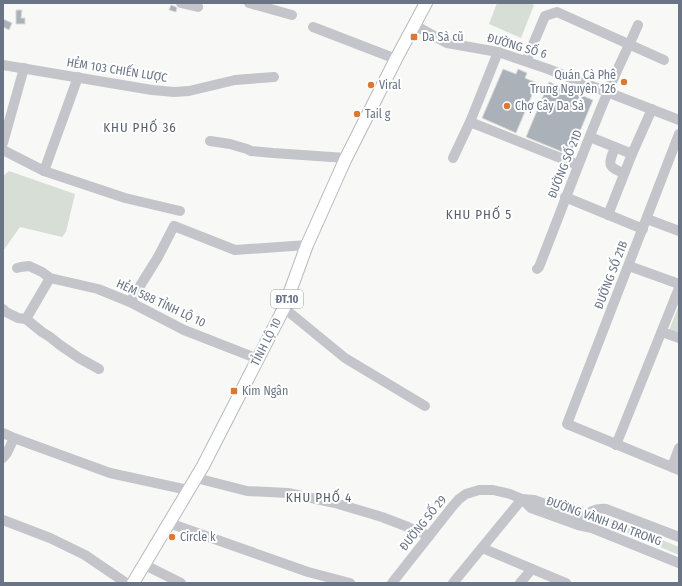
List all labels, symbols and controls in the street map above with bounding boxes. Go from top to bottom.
street label: ĐƯỜNG SỐ 6 [486,28,549,61]
place label: Da Sà cũ [422,30,464,44]
marker: Da Sà cũ [409,32,419,42]
street label: HẺM 103 CHIẾN LƯỢC [66,52,169,85]
place label: Quán Cà Phê Trung Nguyên 126 [530,68,616,96]
marker: Quán Cà Phê Trung Nguyên 126 [619,77,629,87]
place label: Viral [379,78,401,92]
marker: Viral [366,80,376,90]
place label: Chợ Cây Da Sà [515,99,584,113]
marker: Chợ Cây Da Sà [502,101,512,111]
place label: Tail g [365,107,391,121]
marker: Tail g [352,109,362,119]
district label: KHU PHỐ 36 [103,118,177,135]
street label: ĐƯỜNG SỐ 21D [542,127,585,200]
district label: KHU PHỐ 5 [446,205,512,222]
street label: ĐƯỜNG SỐ 21B [589,237,631,311]
street label: HẺM 588 TỈNH LỘ 10 [114,274,209,330]
road number: ĐT.10 [271,290,303,308]
street label: TỈNH LỘ 10 [246,315,284,368]
place label: Kim Ngân [242,384,288,398]
marker: Kim Ngân [229,386,239,396]
district label: KHU PHỐ 4 [286,488,352,505]
street label: ĐƯỜNG SỐ 29 [394,491,449,553]
street label: ĐƯỜNG VÀNH ĐAI TRONG [544,493,664,548]
place label: Circle k [180,530,216,544]
marker: Circle k [167,532,177,542]

